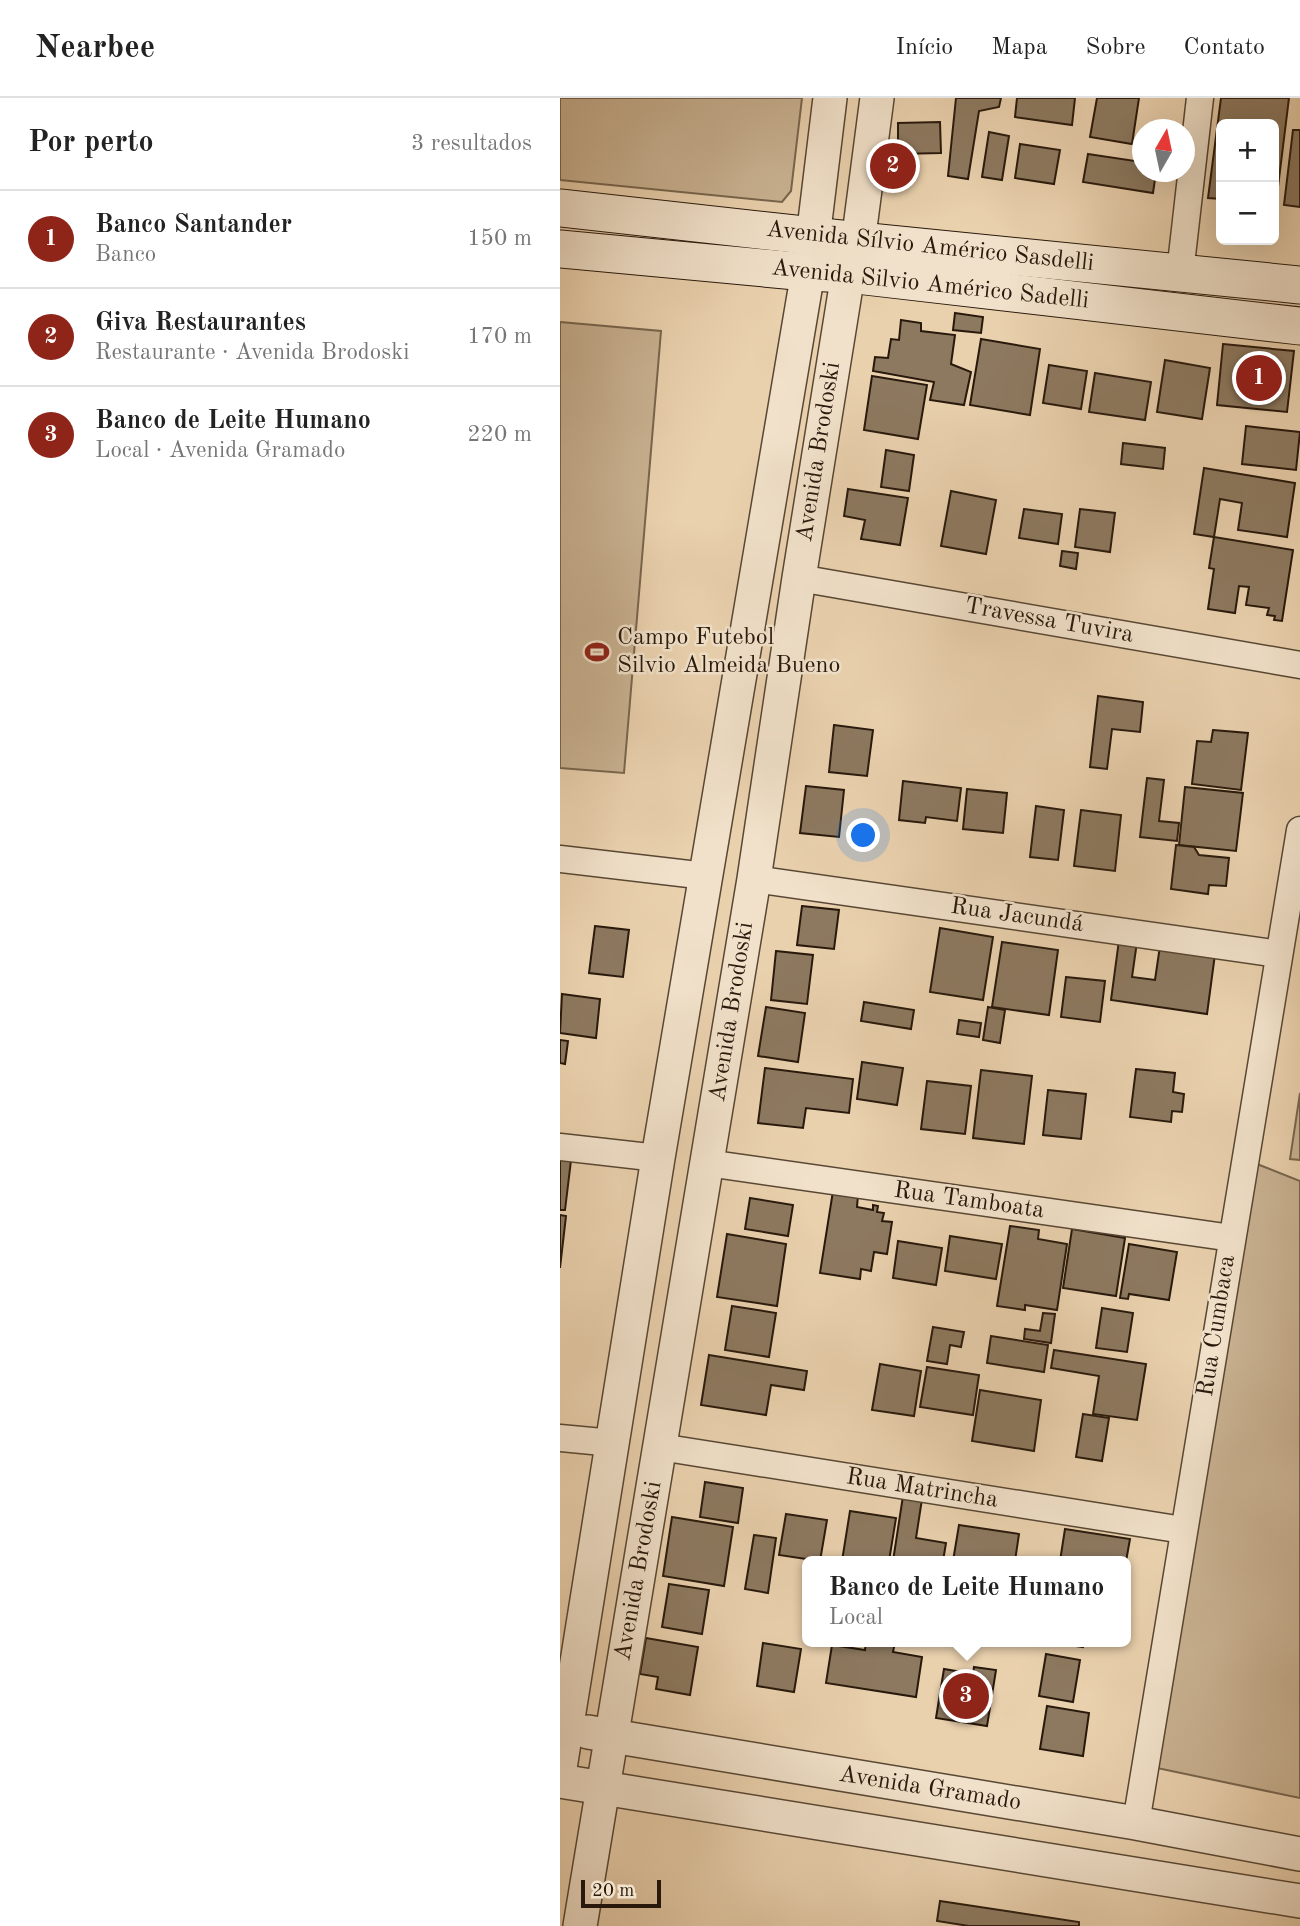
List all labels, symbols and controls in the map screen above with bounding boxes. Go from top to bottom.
text: Nearbee [35,32,155,65]
text: Início [896,36,953,60]
text: Mapa [991,36,1048,60]
text: Sobre [1086,36,1145,60]
text: Contato [1183,36,1265,60]
north arrow [1132,119,1195,182]
map controls [1216,119,1279,245]
button: + [1216,119,1279,182]
text: Por perto [28,128,154,158]
text: 3 resultados [411,132,532,155]
pin: 2 [870,140,916,192]
button: − [1216,182,1279,245]
text: Banco Santander [95,212,292,238]
street label: Avenida Sílvio Américo Sasdelli [765,218,1095,276]
text: 1 [44,227,58,250]
text: 150 m [467,227,532,250]
text: Banco [95,243,156,266]
street label: Avenida Silvio Américo Sadelli [770,256,1090,314]
text: Giva Restaurantes [95,310,306,336]
text: 2 [44,325,58,348]
text: 170 m [467,325,532,348]
text: Restaurante · Avenida Brodoski [95,341,409,364]
pin: 1 [1236,352,1282,404]
street label: Avenida Brodoski [793,360,845,544]
text: Banco de Leite Humano [95,408,371,434]
text: 3 [44,423,58,446]
text: 220 m [467,423,532,446]
text: Local · Avenida Gramado [95,439,345,462]
street label: Travessa Tuvira [963,594,1135,648]
place label: Campo Futebol Silvio Almeida Bueno [617,626,840,678]
sports icon: Campo Futebol Silvio Almeida Bueno [583,638,611,666]
your location [846,818,880,852]
street label: Rua Jacundá [949,895,1085,937]
street label: Avenida Brodoski [706,920,758,1104]
street label: Rua Tamboata [892,1179,1046,1223]
street label: Rua Cumbaca [1194,1253,1240,1398]
street label: Rua Matrincha [844,1465,1000,1513]
street label: Avenida Brodoski [611,1479,667,1663]
popup [802,1556,1131,1647]
text: Banco de Leite Humano [829,1575,1104,1601]
text: Local [829,1606,883,1629]
pin: 3 [943,1670,989,1722]
street label: Avenida Gramado [837,1763,1023,1815]
scale bar [581,1877,662,1909]
text: 20 m [592,1882,634,1901]

